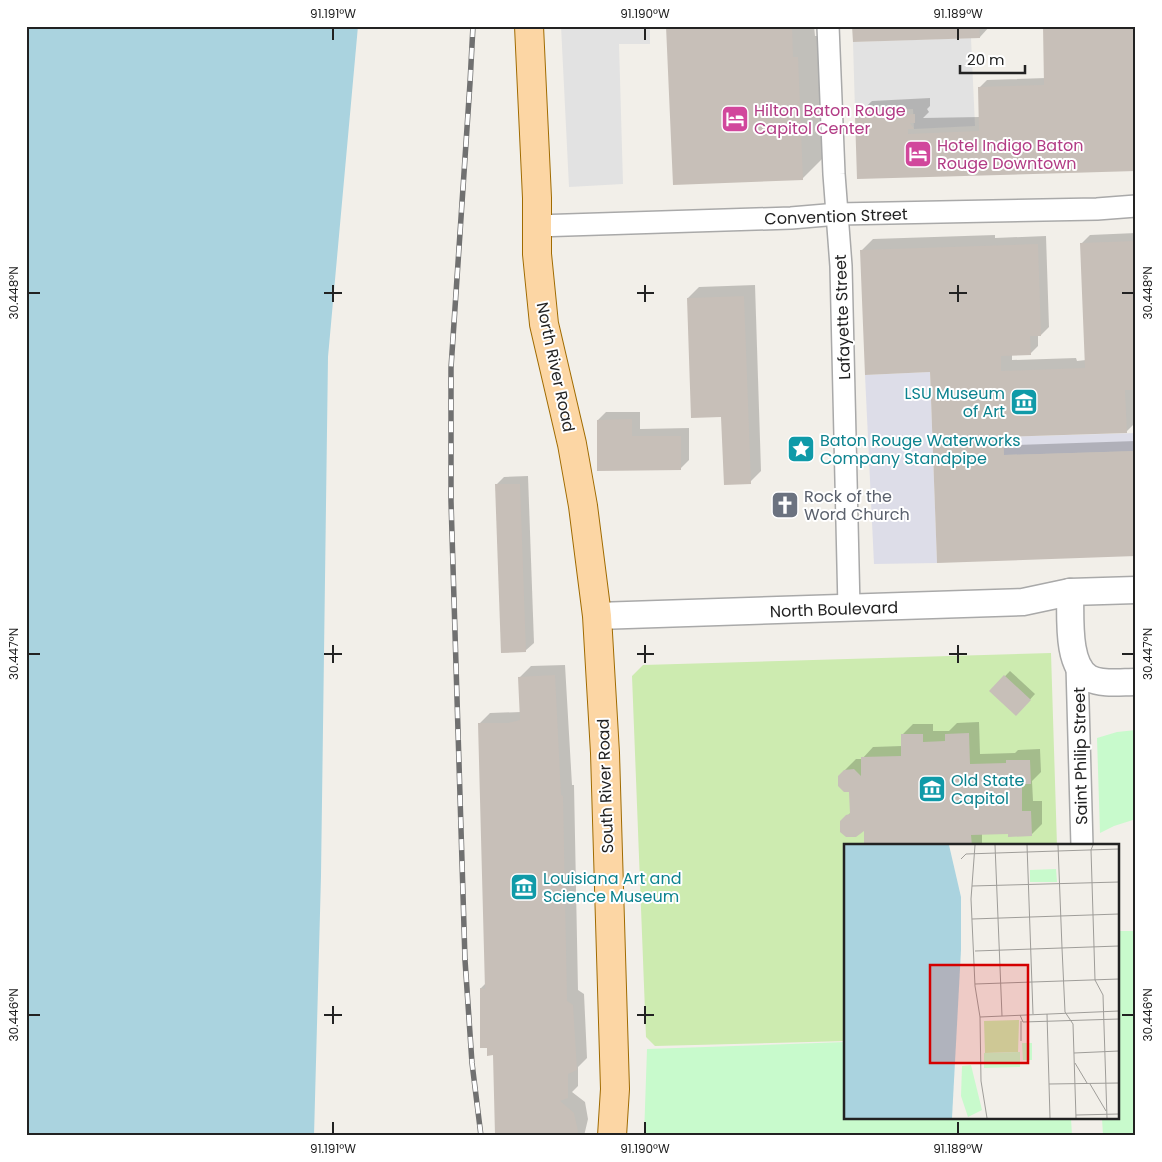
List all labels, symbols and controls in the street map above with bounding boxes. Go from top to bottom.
text: 91.191°W [310,5,356,22]
text: 91.190°W [620,5,670,22]
text: 91.189°W [933,5,983,22]
scale bar [960,42,1024,74]
text: 20 m [967,49,1005,70]
place label: Hilton Baton Rouge Capitol Center [754,99,906,140]
hotel icon: Hilton Baton Rouge Capitol Center [720,104,750,134]
place label: Hotel Indigo Baton Rouge Downtown [937,134,1083,175]
hotel icon: Hotel Indigo Baton Rouge Downtown [903,139,933,169]
street label: Convention Street [764,202,908,230]
street label: Lafayette Street [829,254,856,380]
text: 30.448°N [5,266,22,320]
text: 30.448°N [1139,266,1156,320]
street label: North River Road [531,300,581,434]
place label: LSU Museum of Art [905,382,1005,423]
museum icon: LSU Museum of Art [1009,387,1039,417]
place label: Baton Rouge Waterworks Company Standpipe [820,429,1020,470]
place icon: Baton Rouge Waterworks Company Standpipe [786,434,816,464]
place label: Rock of the Word Church [804,485,910,526]
church icon: Rock of the Word Church [770,490,800,520]
street label: North Boulevard [769,596,899,623]
text: 30.447°N [5,628,22,680]
text: 30.447°N [1139,628,1156,680]
street label: Saint Philip Street [1068,687,1093,825]
street label: South River Road [592,718,619,854]
place label: Old State Capitol [951,769,1024,810]
museum icon: Old State Capitol [917,774,947,804]
inset map [844,844,1120,1120]
place label: Louisiana Art and Science Museum [543,867,681,908]
museum icon: Louisiana Art and Science Museum [509,872,539,902]
text: 30.446°N [5,988,22,1042]
text: 30.446°N [1139,988,1156,1042]
text: 91.191°W [310,1140,356,1157]
text: 91.190°W [620,1140,670,1157]
text: 91.189°W [933,1140,983,1157]

